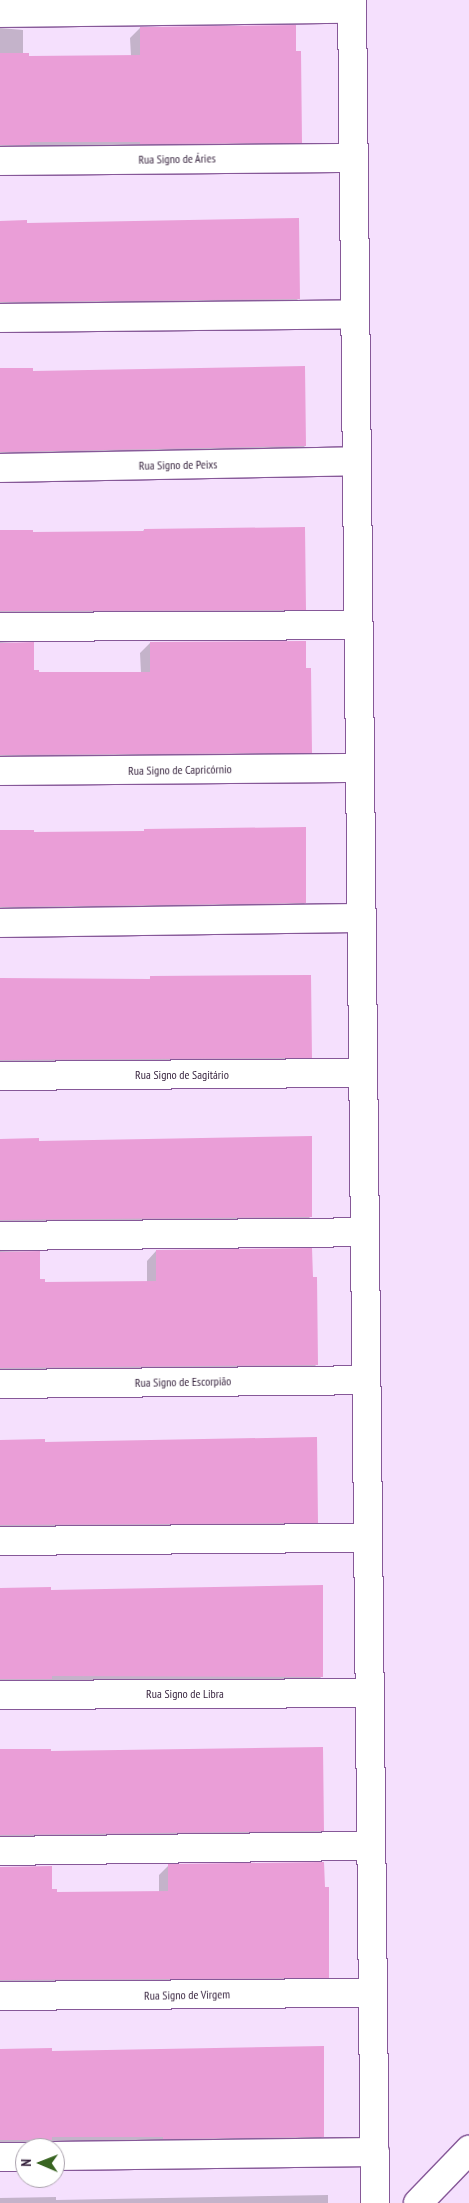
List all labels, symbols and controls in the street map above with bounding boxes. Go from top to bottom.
street label: Rua Signo de Áries [138,151,216,167]
street label: Rua Signo de Peixs [139,457,217,473]
street label: Rua Signo de Capricórnio [128,762,232,778]
street label: Rua Signo de Sagitário [135,1068,229,1082]
street label: Rua Signo de Escorpião [135,1374,231,1390]
street label: Rua Signo de Libra [146,1687,224,1701]
street label: Rua Signo de Virgem [144,1987,230,2003]
north arrow [15,2138,65,2188]
text: N [17,2159,35,2167]

